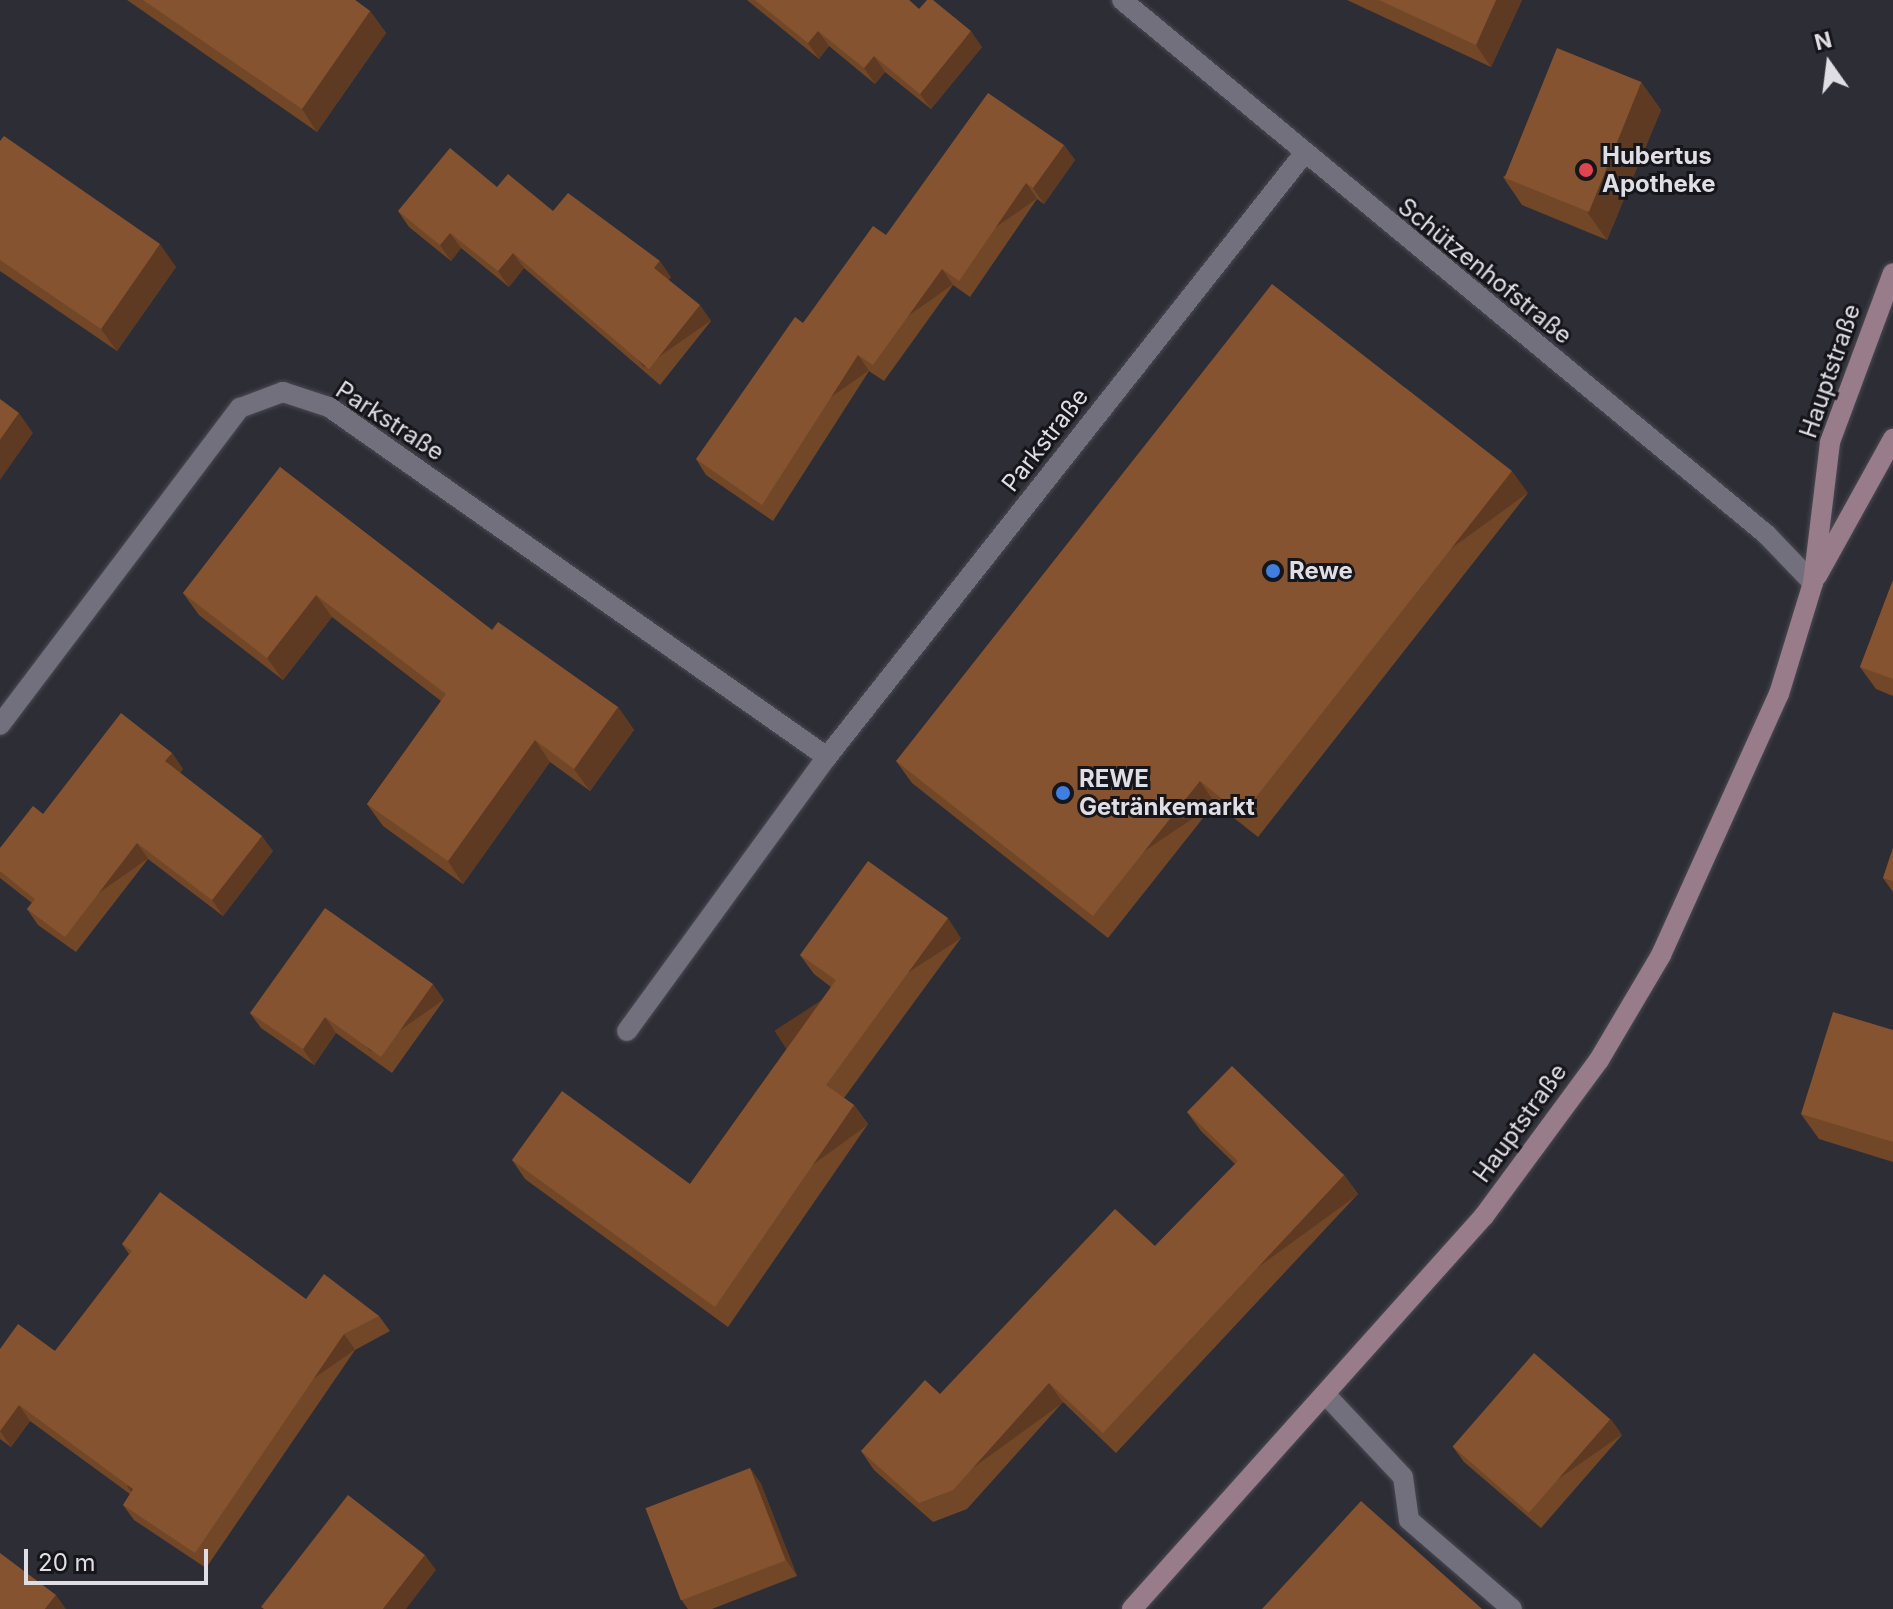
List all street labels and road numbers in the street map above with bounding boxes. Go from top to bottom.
street label: Schützenhofstraße [1392,192,1578,350]
street label: Hauptstraße [1794,300,1866,442]
street label: Parkstraße [330,375,450,467]
street label: Parkstraße [996,383,1094,497]
street label: Hauptstraße [1467,1058,1573,1188]

